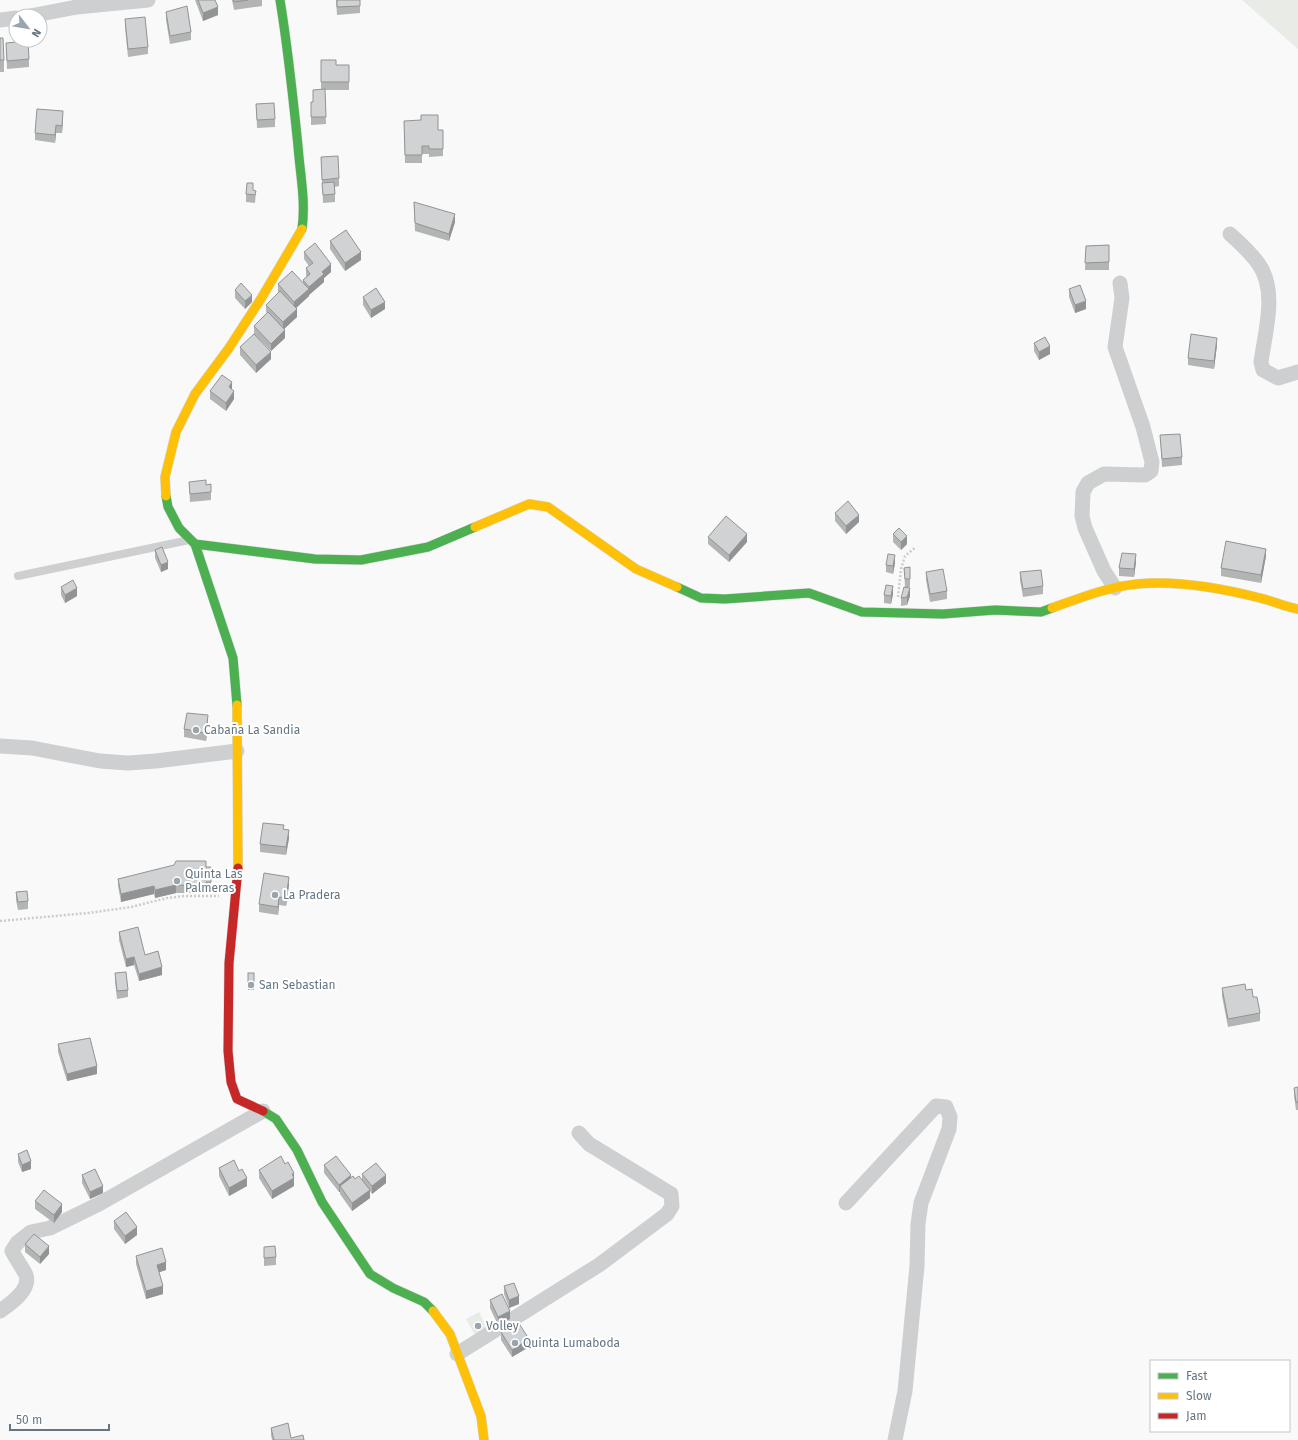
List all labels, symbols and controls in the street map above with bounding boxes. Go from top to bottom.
north arrow [8,8,48,48]
text: N [29,26,44,39]
place label: Cabaña La Sandia [204,723,300,737]
marker: Cabaña La Sandia [191,725,201,735]
place label: Quinta Las Palmeras [185,867,243,895]
marker: Quinta Las Palmeras [172,876,182,886]
place label: La Pradera [283,888,341,902]
marker: La Pradera [270,890,280,900]
place label: San Sebastian [259,978,336,992]
marker: San Sebastian [246,980,256,990]
place label: Volley [486,1319,519,1333]
marker: Volley [473,1321,483,1331]
place label: Quinta Lumaboda [523,1336,620,1350]
marker: Quinta Lumaboda [510,1338,520,1348]
legend [1150,1360,1290,1432]
text: Fast [1186,1369,1208,1383]
text: Slow [1186,1389,1212,1403]
scale bar [10,1406,109,1432]
text: Jam [1186,1409,1206,1423]
text: 50 m [16,1413,42,1427]

